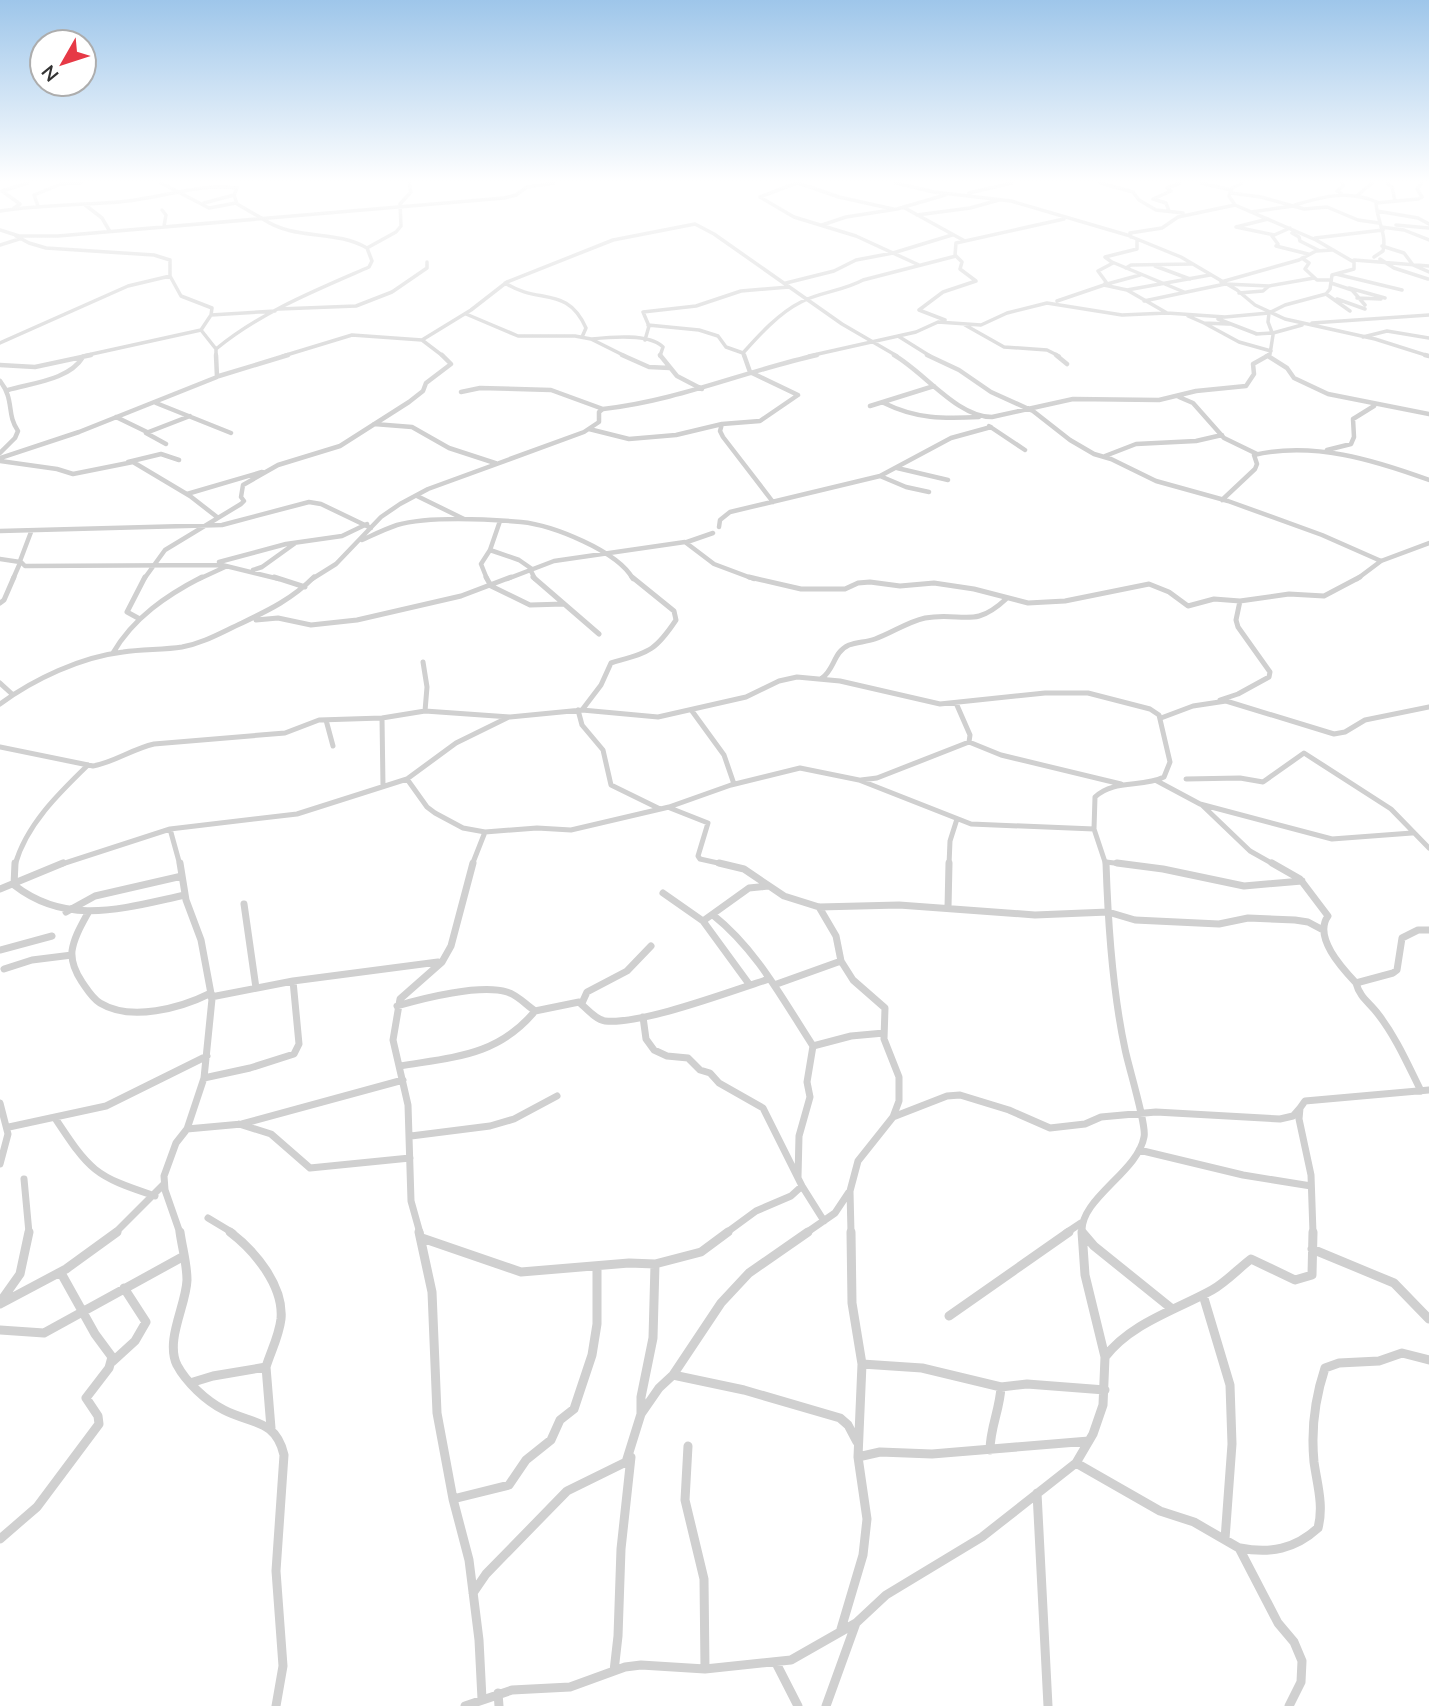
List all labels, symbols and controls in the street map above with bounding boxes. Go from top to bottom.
north arrow [28,28,98,98]
text: N [36,61,64,87]

